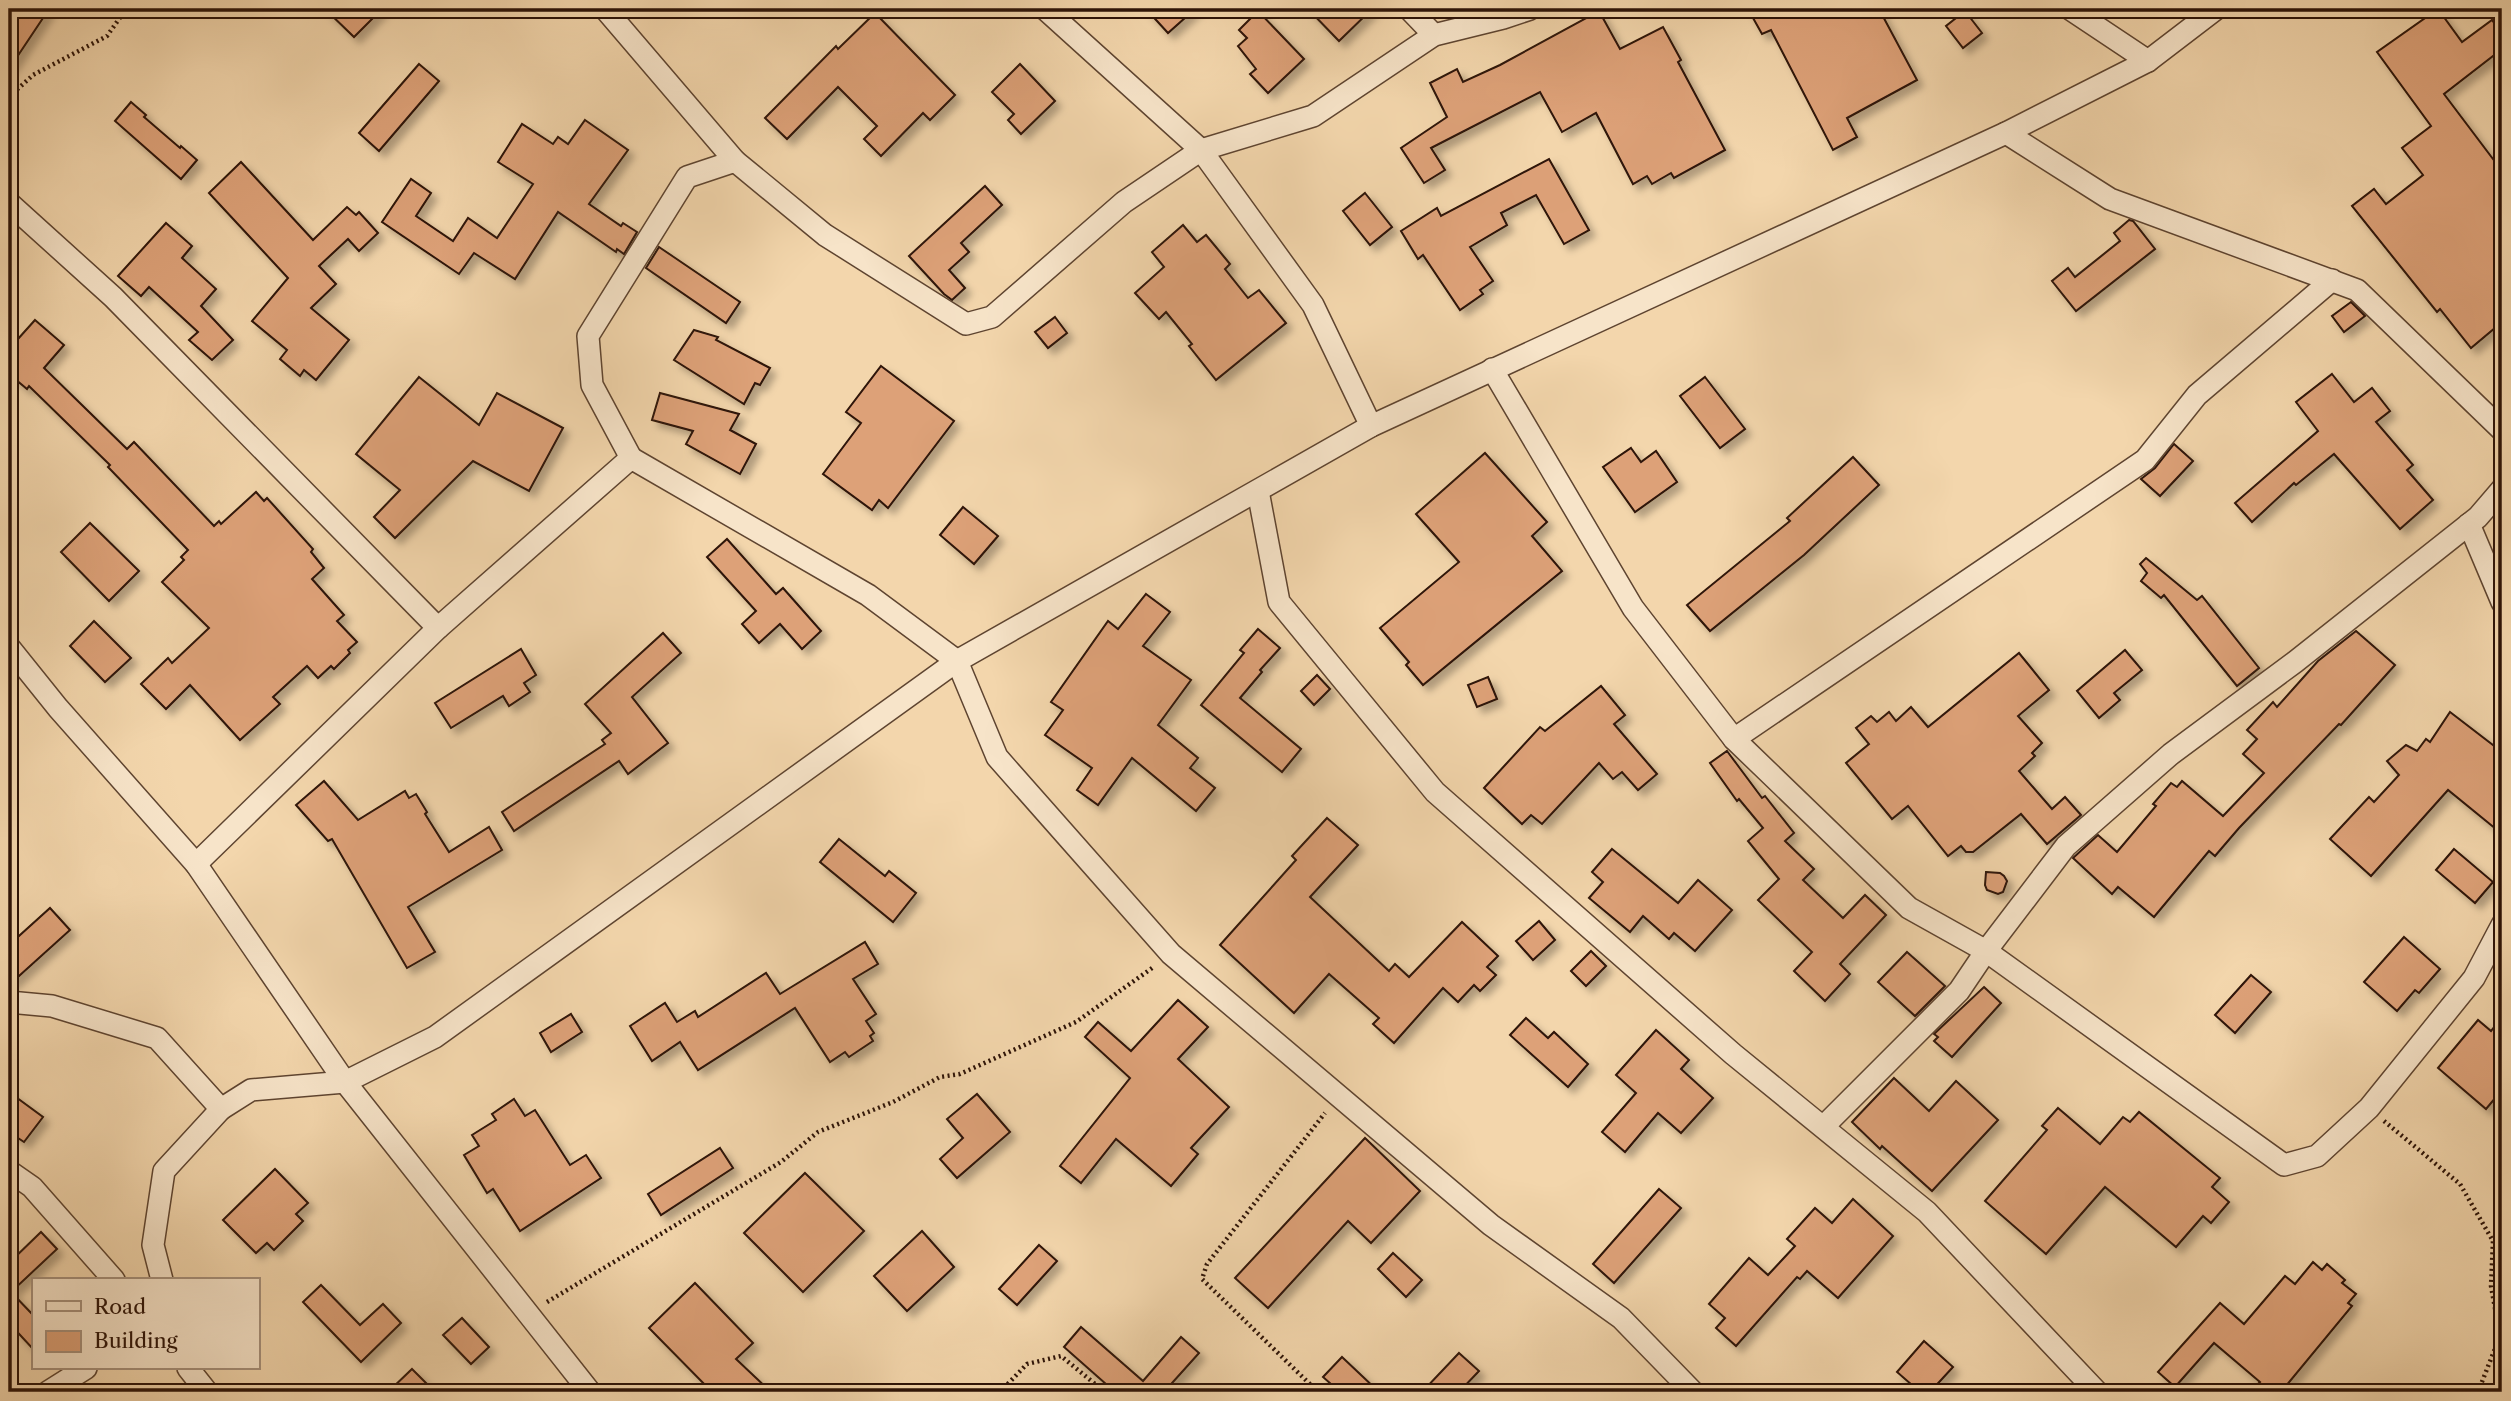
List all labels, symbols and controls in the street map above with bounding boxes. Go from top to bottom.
legend [32,1278,259,1370]
text: Road [94,1294,146,1319]
text: Building [94,1328,179,1353]

